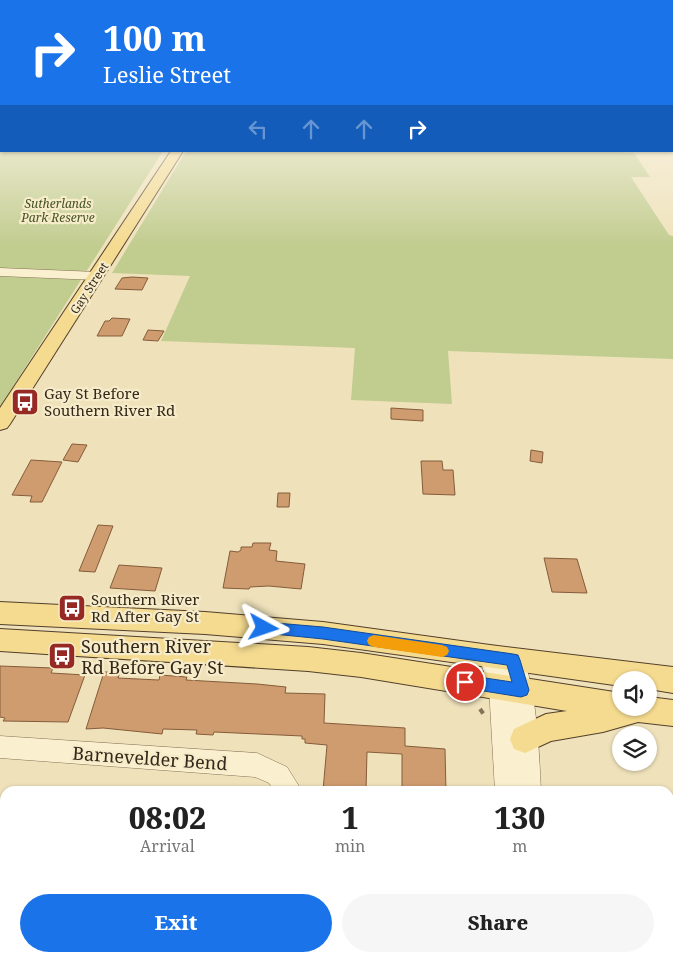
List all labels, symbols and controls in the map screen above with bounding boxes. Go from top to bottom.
text: 100 m [103,14,206,61]
icon: right [20,20,85,85]
text: Leslie Street [103,59,231,89]
icon: left [244,115,272,143]
icon: ahead [297,115,325,143]
icon: ahead [350,115,378,143]
icon: right [403,115,431,143]
park label: Sutherlands Park Reserve [20,195,95,226]
street label: Gay Street [66,259,112,317]
place label: Gay St Before Southern River Rd [44,383,175,420]
bus stop icon: Gay St Before Southern River Rd [10,387,40,417]
place label: Southern River Rd After Gay St [91,589,199,626]
bus stop icon: Southern River Rd After Gay St [57,593,87,623]
position arrow [237,601,289,653]
place label: Southern River Rd Before Gay St [81,634,223,679]
bus stop icon: Southern River Rd Before Gay St [47,641,77,671]
pin [444,661,486,703]
icon: arrive [451,668,479,696]
map controls [612,671,657,771]
button: sound [612,671,657,716]
button: layers [612,726,657,771]
street label: Barnevelder Bend [72,741,228,775]
text: 08:02 [129,797,206,838]
text: 1 [342,797,359,838]
text: 130 [494,797,545,838]
text: Arrival [140,835,195,857]
text: min [335,835,365,857]
text: m [512,835,527,857]
button: Exit [20,894,332,952]
button: Share [342,894,654,952]

